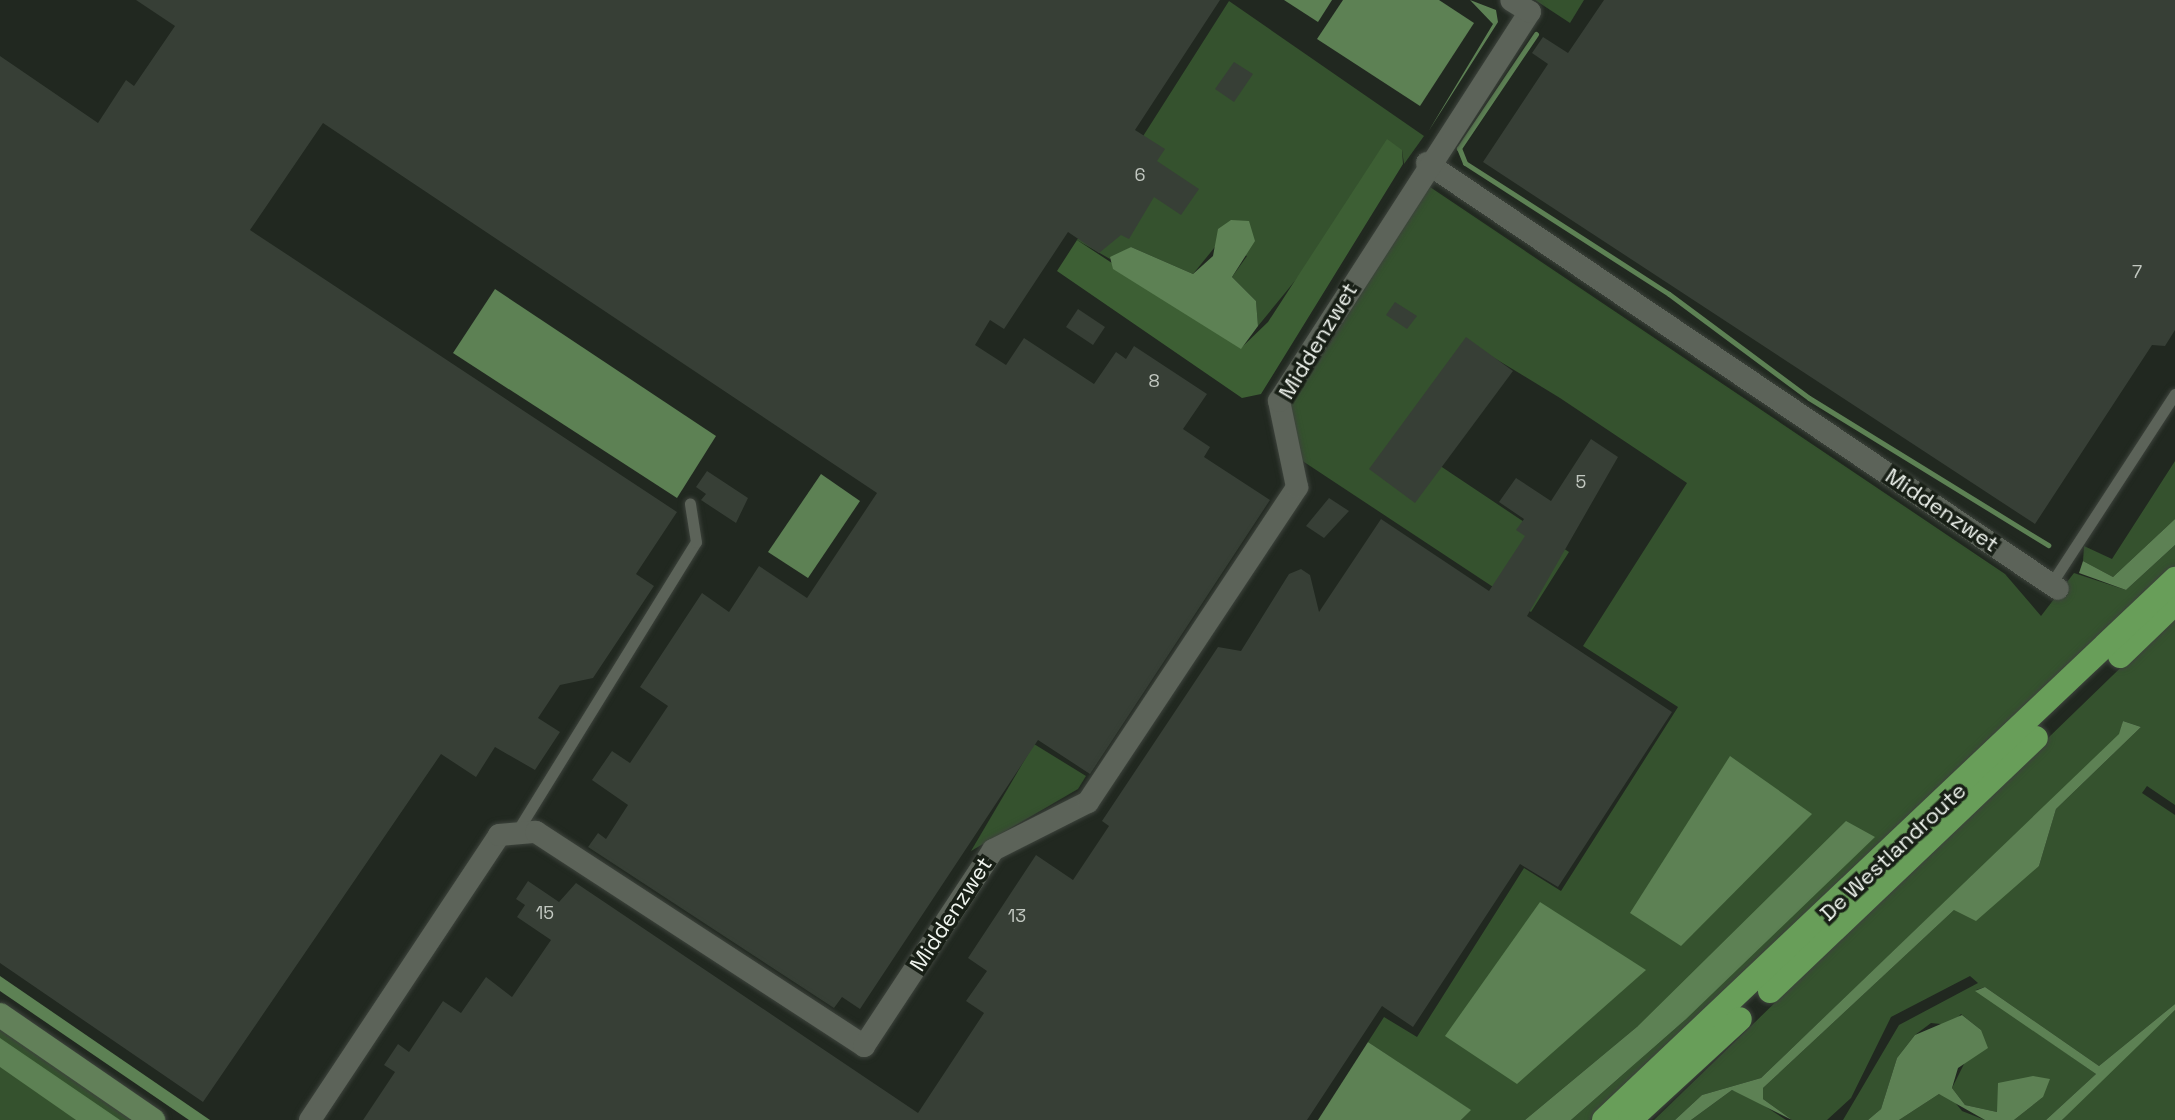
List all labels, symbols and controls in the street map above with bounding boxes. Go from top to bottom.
house number: 6 [1134,164,1146,186]
house number: 7 [2132,261,2142,283]
street label: Middenzwet [1273,278,1363,404]
house number: 8 [1148,370,1160,392]
street label: Middenzwet [1880,462,2004,558]
house number: 5 [1576,471,1586,493]
street label: De Westlandroute [1814,778,1972,926]
street label: Middenzwet [904,852,998,976]
house number: 15 [536,902,554,924]
house number: 13 [1008,905,1026,927]

